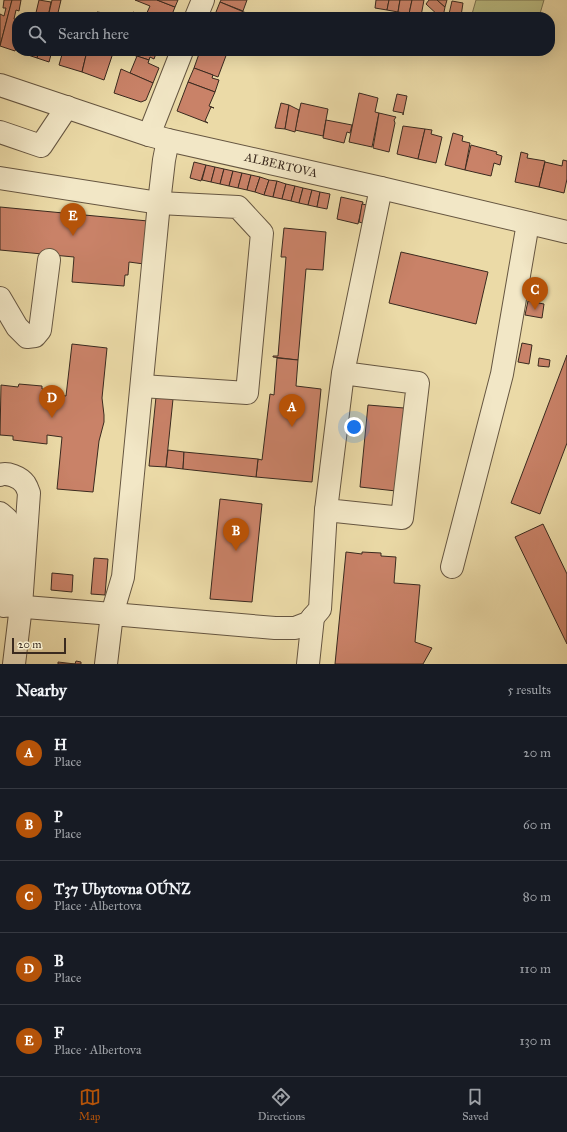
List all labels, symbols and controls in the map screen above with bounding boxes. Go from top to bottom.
search box [12,12,555,56]
icon: search [26,23,48,45]
text: Search here [58,25,129,43]
street label: ALBERTOVA [242,150,319,180]
pin: E [60,203,86,236]
pin: C [522,277,548,310]
pin: D [39,385,65,418]
pin: A [279,394,305,427]
your location [344,417,364,437]
pin: B [223,518,249,551]
scale bar [12,636,66,655]
text: 20 m [18,638,41,651]
text: Nearby [16,680,67,701]
text: 5 results [507,682,551,698]
text: H [54,736,67,754]
text: A [25,745,33,761]
text: 20 m [523,745,551,761]
text: Place [54,754,81,770]
text: P [54,808,63,826]
text: B [25,817,33,833]
text: 60 m [523,817,551,833]
text: Place [54,826,81,842]
text: T37 Ubytovna OÚNZ [54,880,191,898]
text: C [25,889,33,905]
text: 80 m [523,889,551,905]
text: Place · Albertova [54,898,142,914]
text: B [54,952,64,970]
text: D [24,961,34,977]
text: 110 m [519,961,551,977]
text: Place [54,970,81,986]
text: F [54,1024,64,1042]
text: E [24,1033,34,1049]
text: 130 m [519,1033,551,1049]
text: Place · Albertova [54,1042,142,1058]
tab: Map [79,1086,101,1123]
tab: Directions [258,1086,305,1123]
tab: Saved [462,1086,488,1123]

